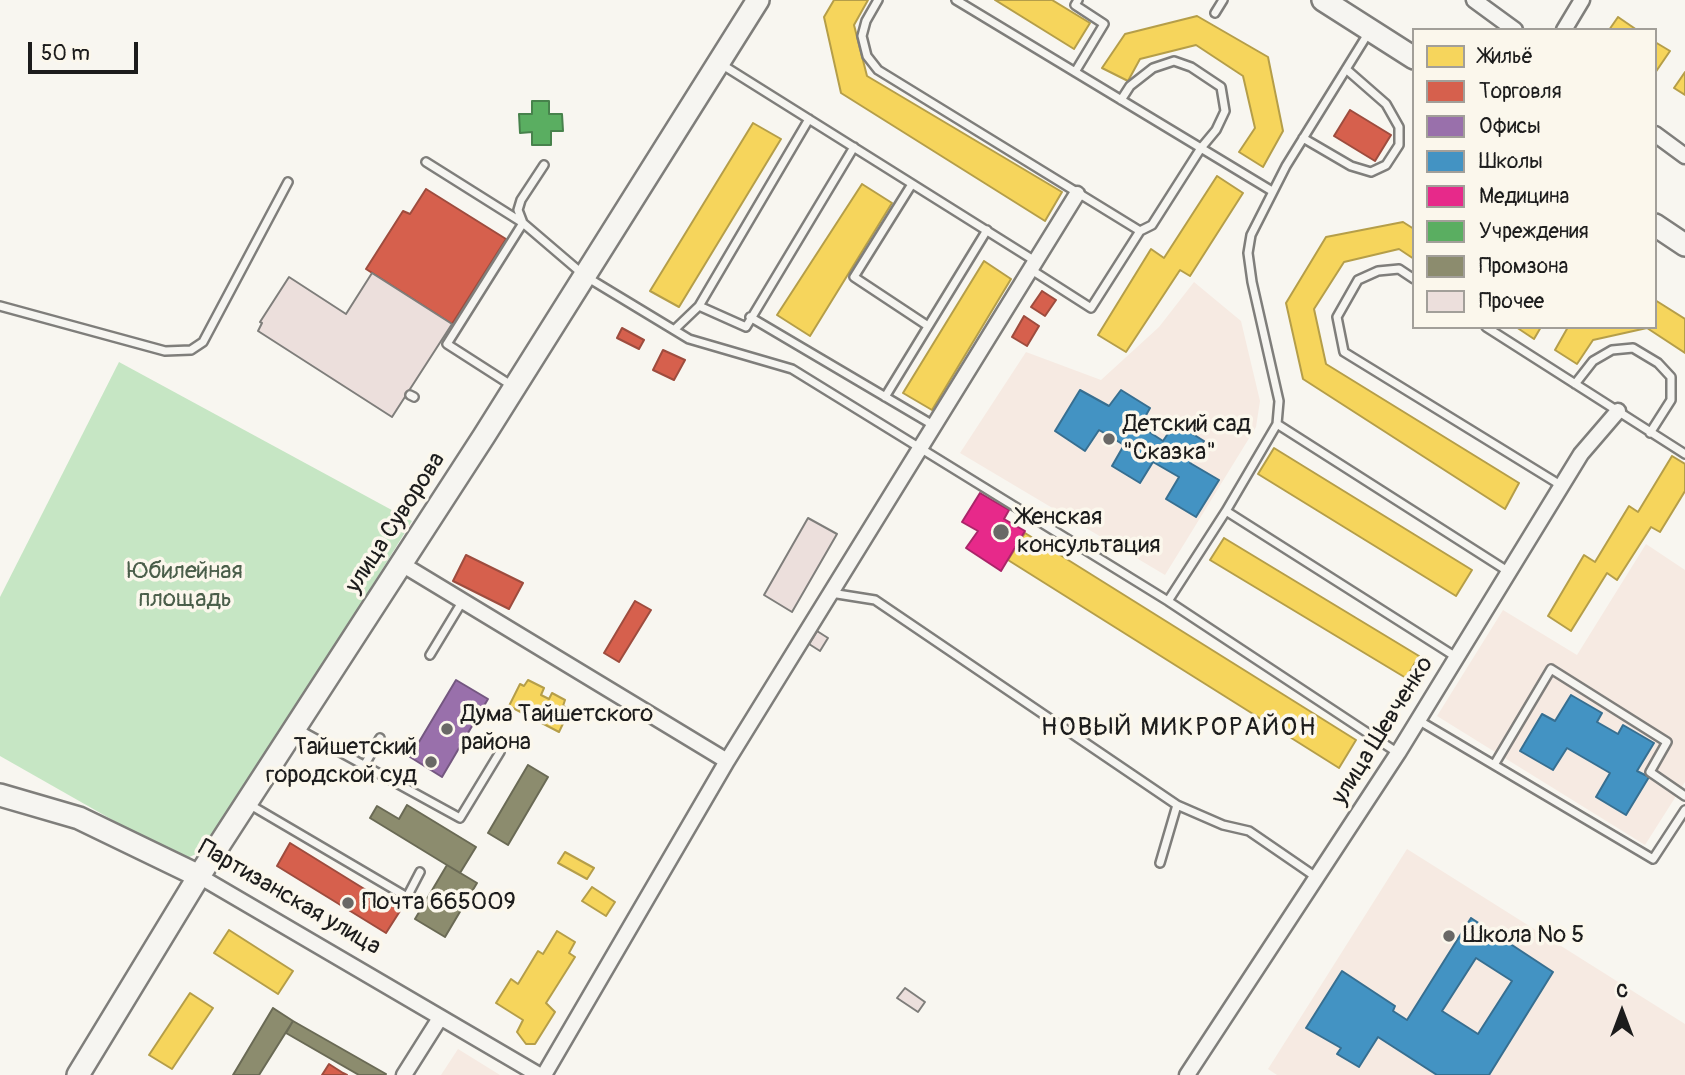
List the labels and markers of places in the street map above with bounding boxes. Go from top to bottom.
place label: Детский сад "Сказка" [1123,411,1251,467]
marker: Детский сад "Сказка" [1101,431,1117,447]
place label: Женская консультация [1017,504,1161,560]
marker: Женская консультация [991,522,1011,542]
place label: Дума Тайшетского района [461,701,653,757]
marker: Дума Тайшетского района [439,721,455,737]
place label: Тайшетский городской суд [266,734,417,790]
marker: Тайшетский городской суд [423,754,439,770]
place label: Почта 665009 [362,889,516,917]
marker: Почта 665009 [340,895,356,911]
place label: Школа № 5 [1463,922,1584,950]
marker: Школа № 5 [1441,928,1457,944]

